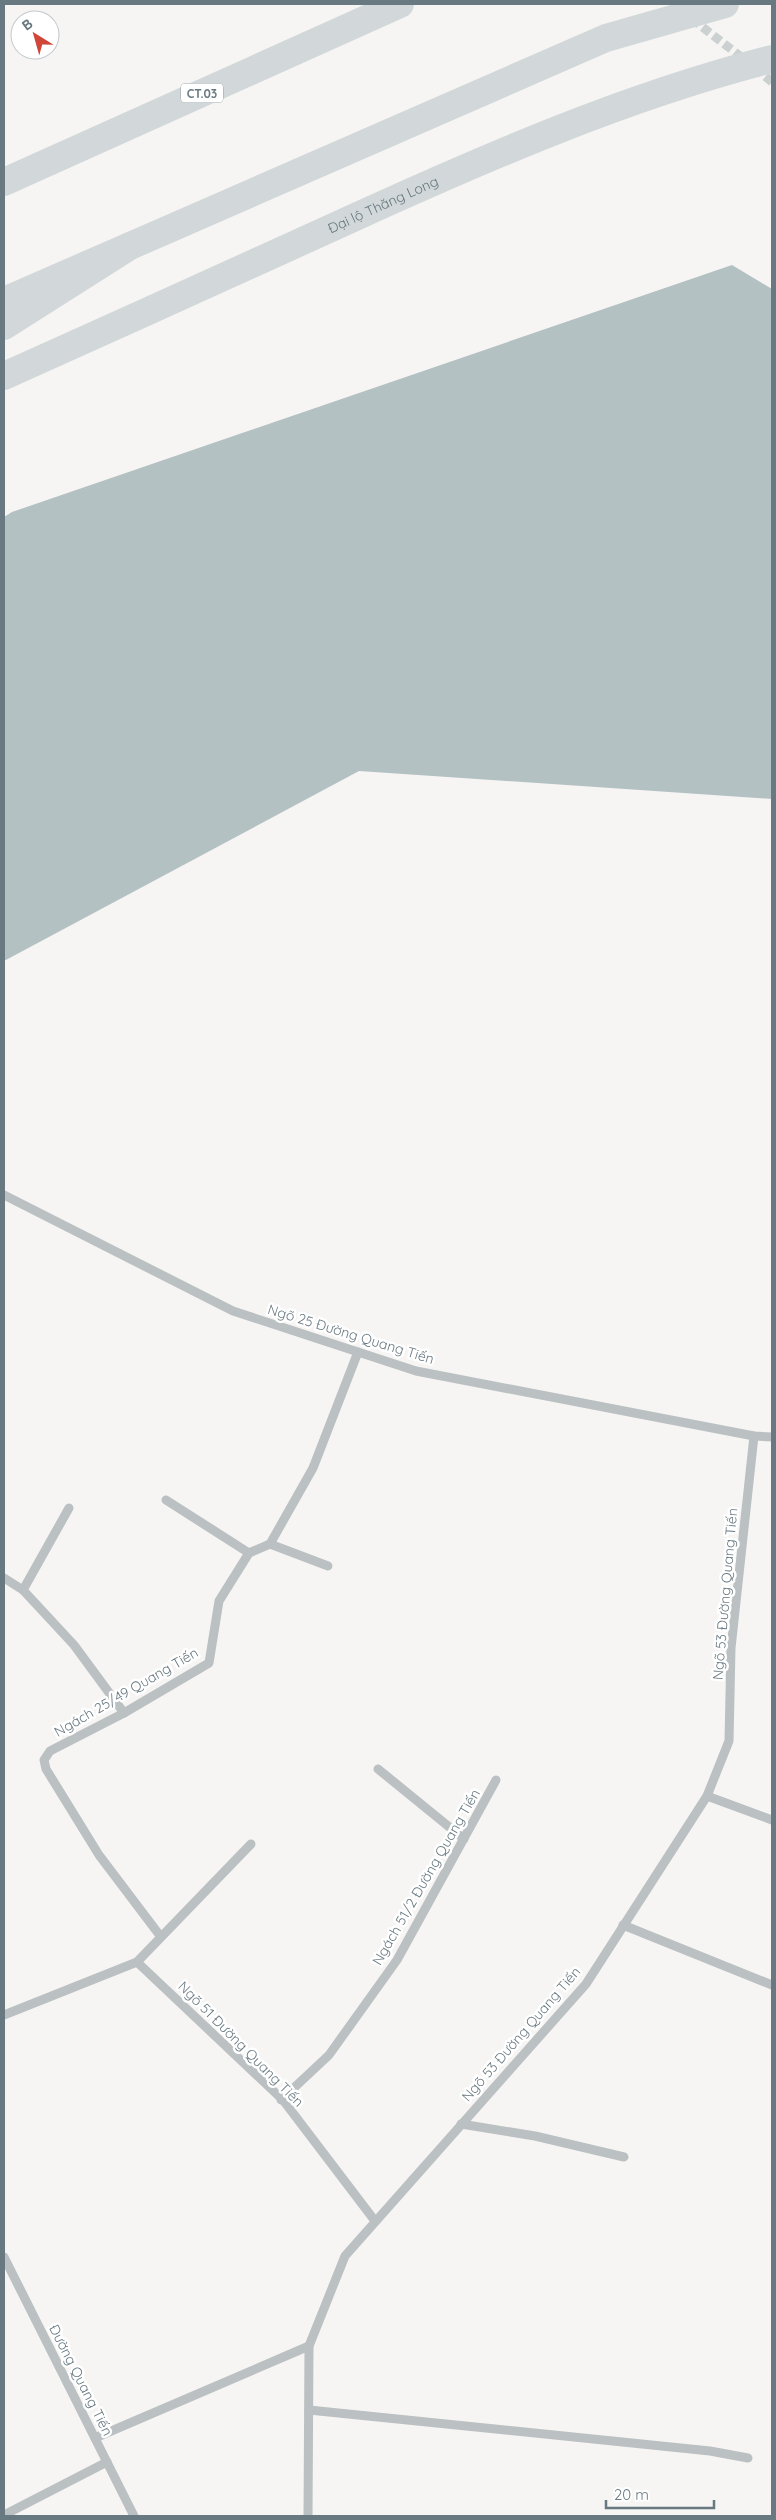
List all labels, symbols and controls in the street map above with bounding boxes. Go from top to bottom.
north arrow [10,10,60,60]
text: B [18,15,36,35]
road number: CT.03 [181,84,223,102]
street label: Đại lộ Thăng Long [325,172,441,237]
street label: Ngõ 25 Đường Quang Tiến [266,1300,436,1368]
street label: Ngõ 53 Đường Quang Tiến [709,1507,741,1681]
street label: Ngách 25/49 Quang Tiến [51,1643,201,1741]
street label: Ngách 51/2 Đường Quang Tiến [368,1786,484,1968]
street label: Ngõ 53 Đường Quang Tiến [458,1963,584,2105]
street label: Ngõ 51 Đường Quang Tiến [174,1977,308,2111]
street label: Đường Quang Tiến [45,2321,117,2439]
scale bar [606,2478,714,2510]
text: 20 m [614,2485,649,2504]

